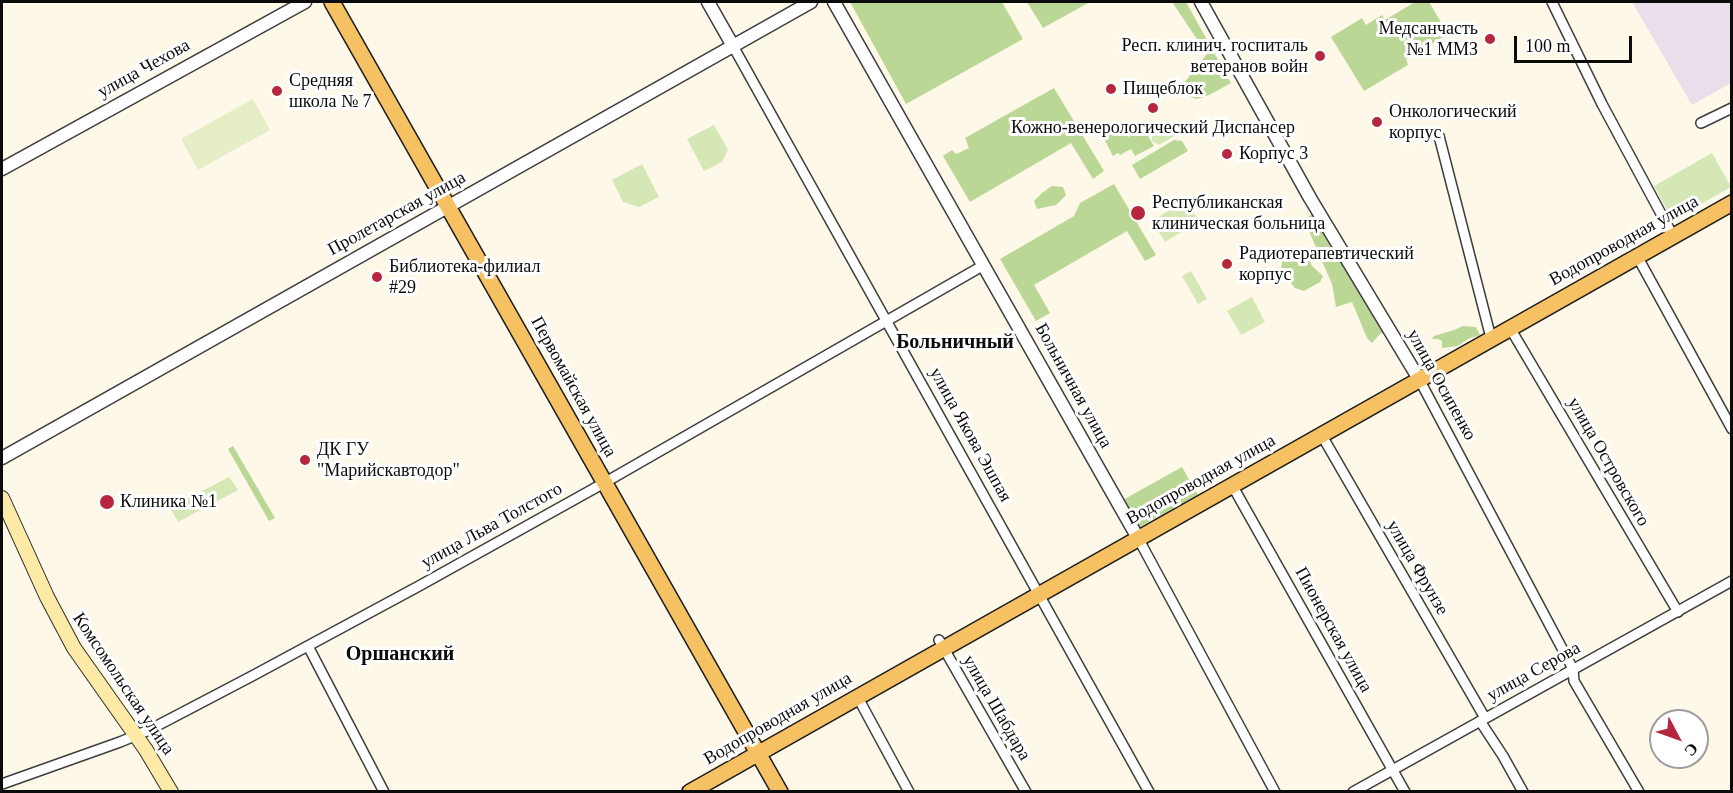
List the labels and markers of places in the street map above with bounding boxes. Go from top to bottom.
place label: Медсанчасть №1 ММЗ [1378,18,1478,60]
marker: Медсанчасть №1 ММЗ [1483,32,1497,46]
place label: Респ. клинич. госпиталь ветеранов войн [1121,35,1308,78]
marker: Респ. клинич. госпиталь ветеранов войн [1313,49,1327,63]
place label: Средняя школа № 7 [289,70,372,112]
place label: Пищеблок [1123,78,1203,100]
marker: Пищеблок [1104,82,1118,96]
marker: Средняя школа № 7 [270,84,284,98]
marker: Кожно-венерологический Диспансер [1146,101,1160,115]
place label: Онкологический корпус [1389,101,1517,144]
marker: Онкологический корпус [1370,115,1384,129]
place label: Кожно-венерологический Диспансер [1011,117,1295,139]
place label: Корпус 3 [1239,143,1308,165]
marker: Корпус 3 [1220,147,1234,161]
place label: Республиканская клиническая больница [1152,192,1325,234]
marker: Республиканская клиническая больница [1129,204,1147,222]
place label: Радиотерапевтический корпус [1239,243,1414,286]
place label: Библиотека-филиал #29 [389,256,540,298]
marker: Радиотерапевтический корпус [1220,257,1234,271]
marker: Библиотека-филиал #29 [370,270,384,284]
place label: ДК ГУ "Марийскавтодор" [317,439,460,482]
marker: ДК ГУ "Марийскавтодор" [298,453,312,467]
place label: Клиника №1 [120,491,217,513]
marker: Клиника №1 [98,493,116,511]

